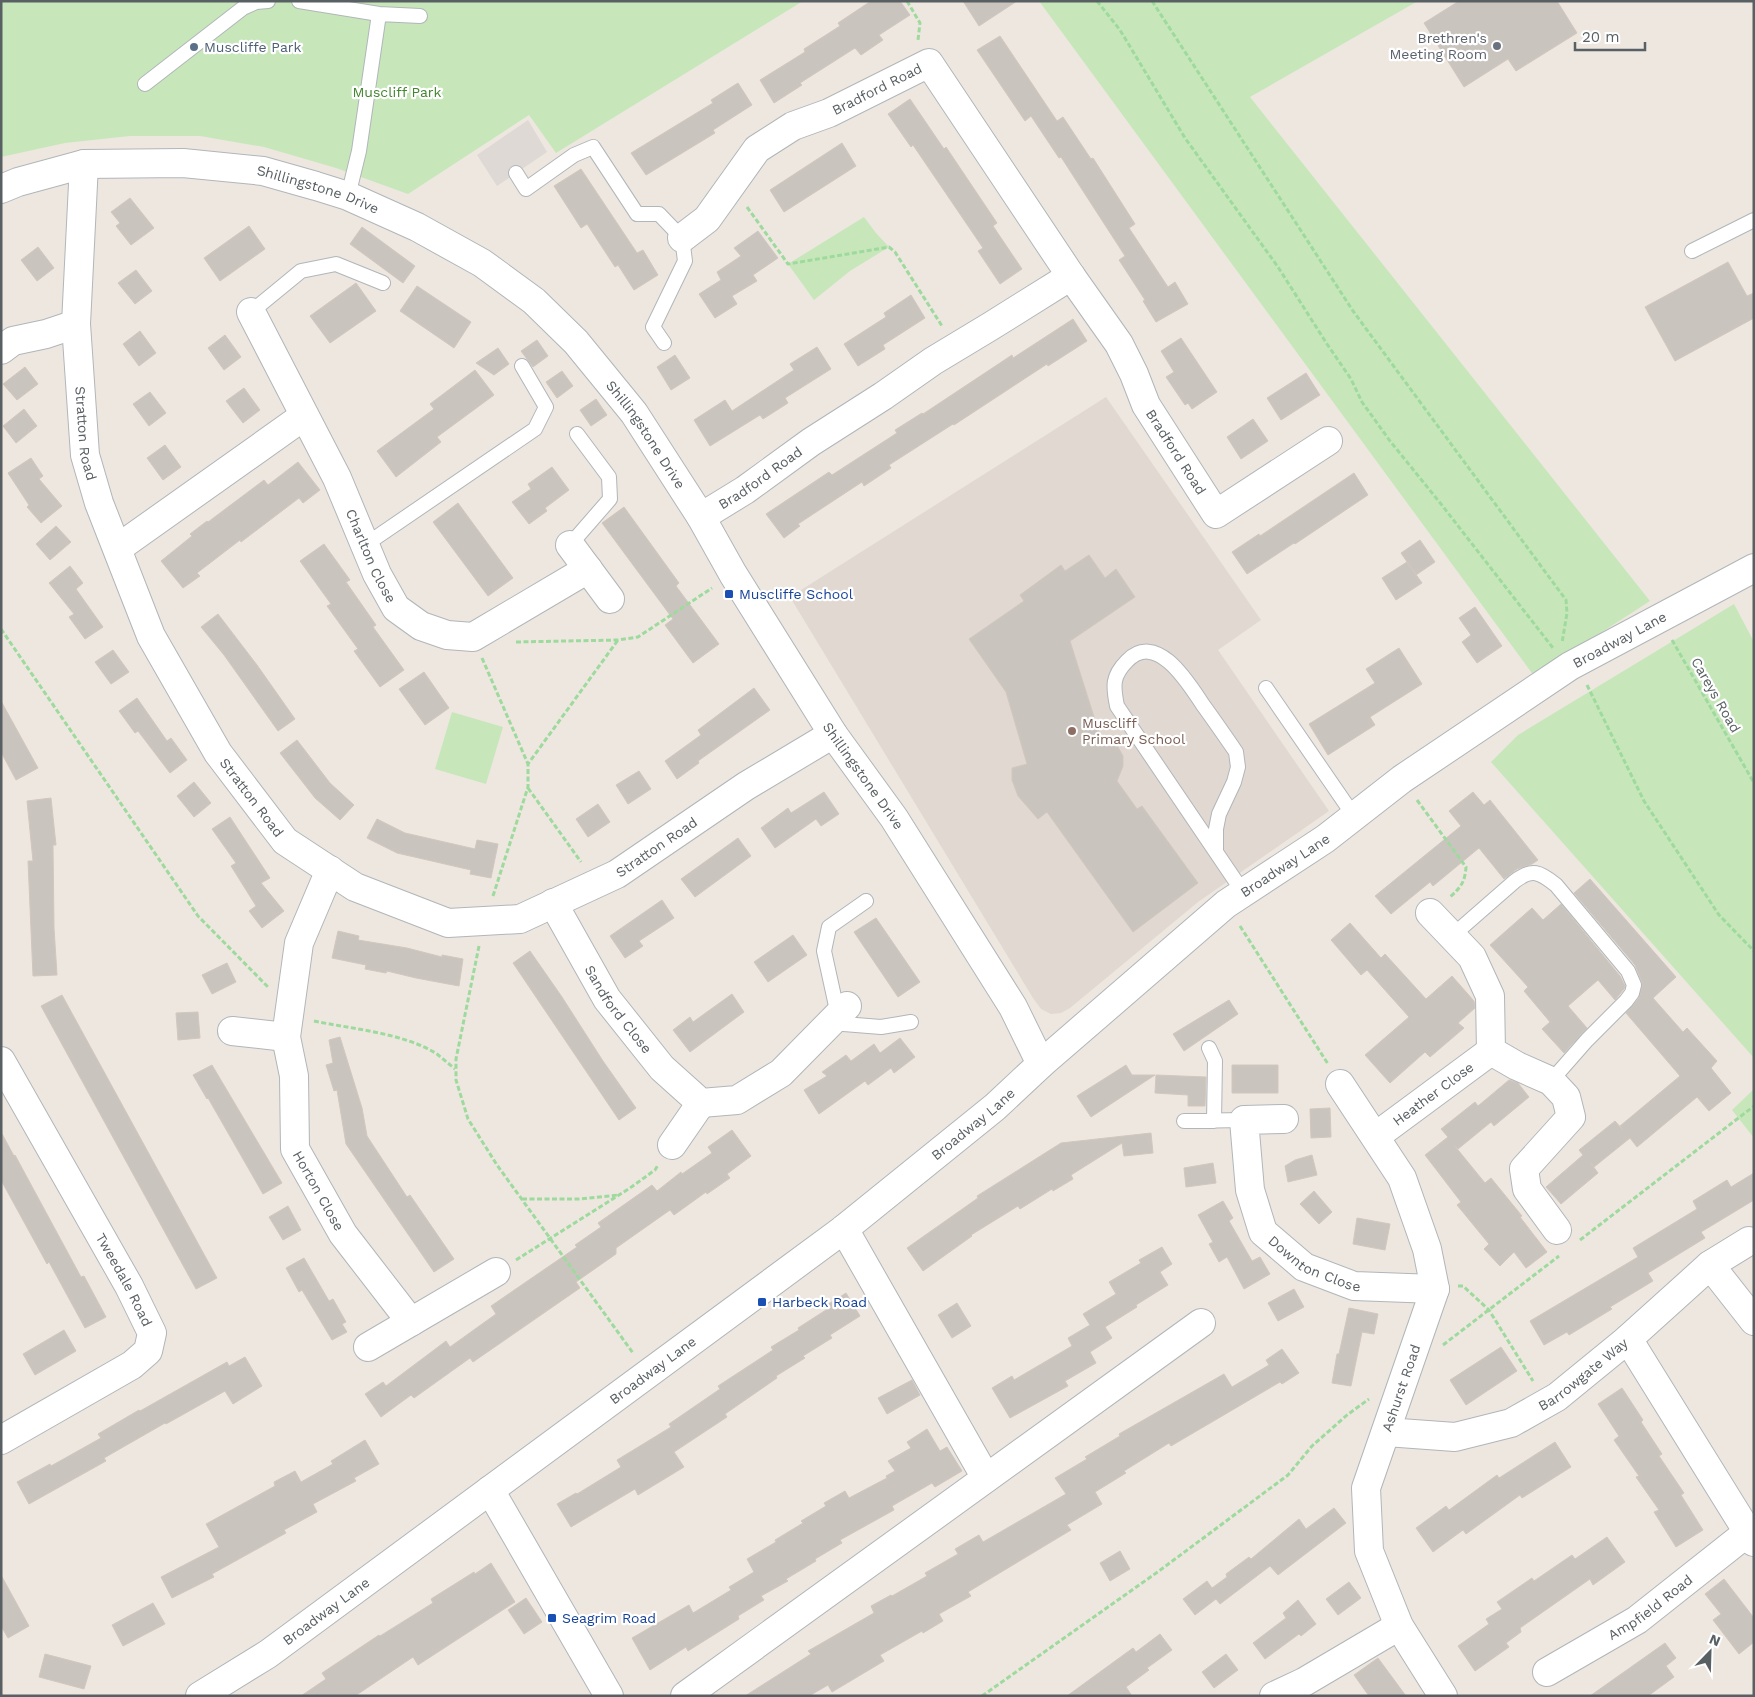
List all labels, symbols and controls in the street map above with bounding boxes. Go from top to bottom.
scale bar [1575,20,1645,52]
text: 20 m [1582,28,1620,46]
place label: Brethren's Meeting Room [1390,30,1487,62]
place label: Muscliffe Park [204,39,302,55]
marker: Brethren's Meeting Room [1491,40,1503,52]
marker: Muscliffe Park [188,41,200,53]
street label: Bradford Road [829,60,925,118]
park label: Muscliff Park [352,84,442,100]
street label: Shillingstone Drive [256,162,382,217]
street label: Shillingstone Drive [603,377,689,492]
street label: Stratton Road [72,386,100,482]
street label: Bradford Road [1143,406,1209,498]
street label: Bradford Road [715,443,805,512]
street label: Charlton Close [343,507,399,606]
place label: Muscliffe School [739,586,854,602]
marker: Muscliffe School [723,588,735,600]
street label: Broadway Lane [1570,608,1669,671]
street label: Careys Road [1688,655,1744,735]
place label: Muscliff Primary School [1082,715,1186,747]
street label: Shillingstone Drive [820,719,907,832]
marker: Muscliff Primary School [1066,725,1078,737]
street label: Stratton Road [217,755,287,840]
street label: Stratton Road [613,814,700,880]
street label: Broadway Lane [1237,830,1333,900]
street label: Sandford Close [582,962,655,1057]
street label: Heather Close [1390,1059,1477,1129]
street label: Broadway Lane [928,1085,1018,1163]
street label: Horton Close [290,1148,348,1234]
street label: Tweedale Road [93,1230,155,1329]
street label: Downton Close [1265,1232,1361,1294]
place label: Harbeck Road [772,1294,867,1310]
marker: Harbeck Road [756,1296,768,1308]
street label: Broadway Lane [606,1333,699,1407]
street label: Barrowgate Way [1535,1334,1631,1414]
street label: Ashurst Road [1379,1342,1423,1434]
street label: Ampfield Road [1605,1571,1696,1643]
street label: Broadway Lane [280,1574,372,1648]
place label: Seagrim Road [562,1610,656,1626]
marker: Seagrim Road [546,1612,558,1624]
north arrow [1685,1627,1735,1677]
text: N [1707,1631,1723,1649]

